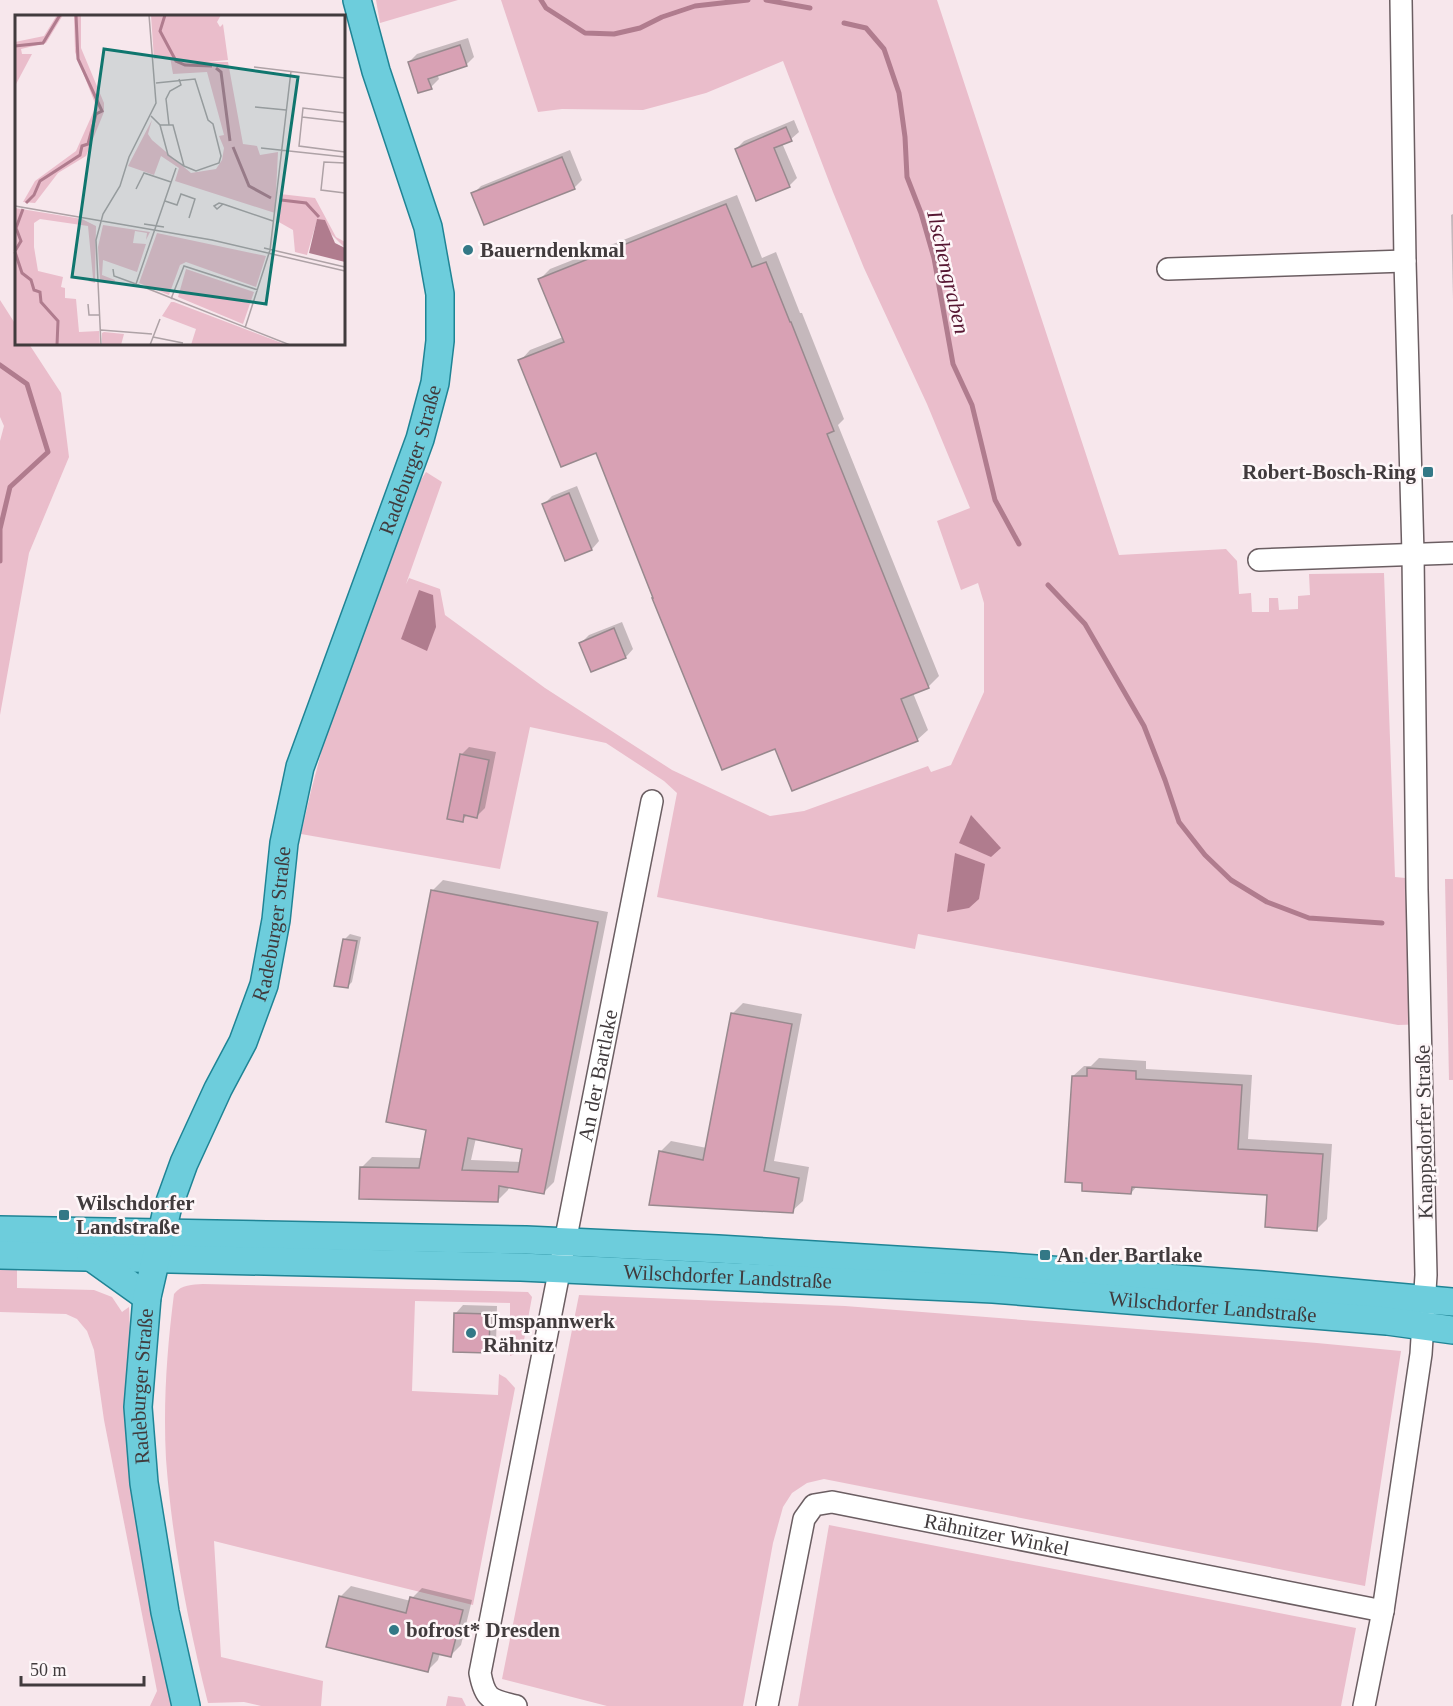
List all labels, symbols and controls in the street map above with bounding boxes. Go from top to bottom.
inset map [15,15,345,345]
water label: Ilschengraben [922,207,975,336]
place label: Bauerndenkmal [480,238,625,262]
marker: Bauerndenkmal [461,243,475,257]
street label: Radeburger Straße [374,382,446,538]
place label: Robert-Bosch-Ring [1242,460,1416,484]
marker: Robert-Bosch-Ring [1421,465,1435,479]
street label: Radeburger Straße [247,845,296,1005]
street label: An der Bartlake [573,1008,623,1144]
street label: Knappsdorfer Straße [1410,1045,1438,1219]
place label: Wilschdorfer Landstraße [76,1191,195,1239]
marker: Wilschdorfer Landstraße [57,1208,71,1222]
place label: An der Bartlake [1057,1243,1202,1267]
marker: An der Bartlake [1038,1248,1052,1262]
street label: Wilschdorfer Landstraße [623,1260,832,1293]
street label: Wilschdorfer Landstraße [1108,1286,1318,1327]
street label: Radeburger Straße [126,1307,158,1465]
place label: Umspannwerk Rähnitz [483,1309,615,1357]
marker: Umspannwerk Rähnitz [464,1326,478,1340]
street label: Rähnitzer Winkel [922,1508,1072,1561]
place label: bofrost* Dresden [406,1618,560,1642]
marker: bofrost* Dresden [387,1623,401,1637]
scale bar [21,1649,144,1687]
text: 50 m [30,1660,67,1680]

